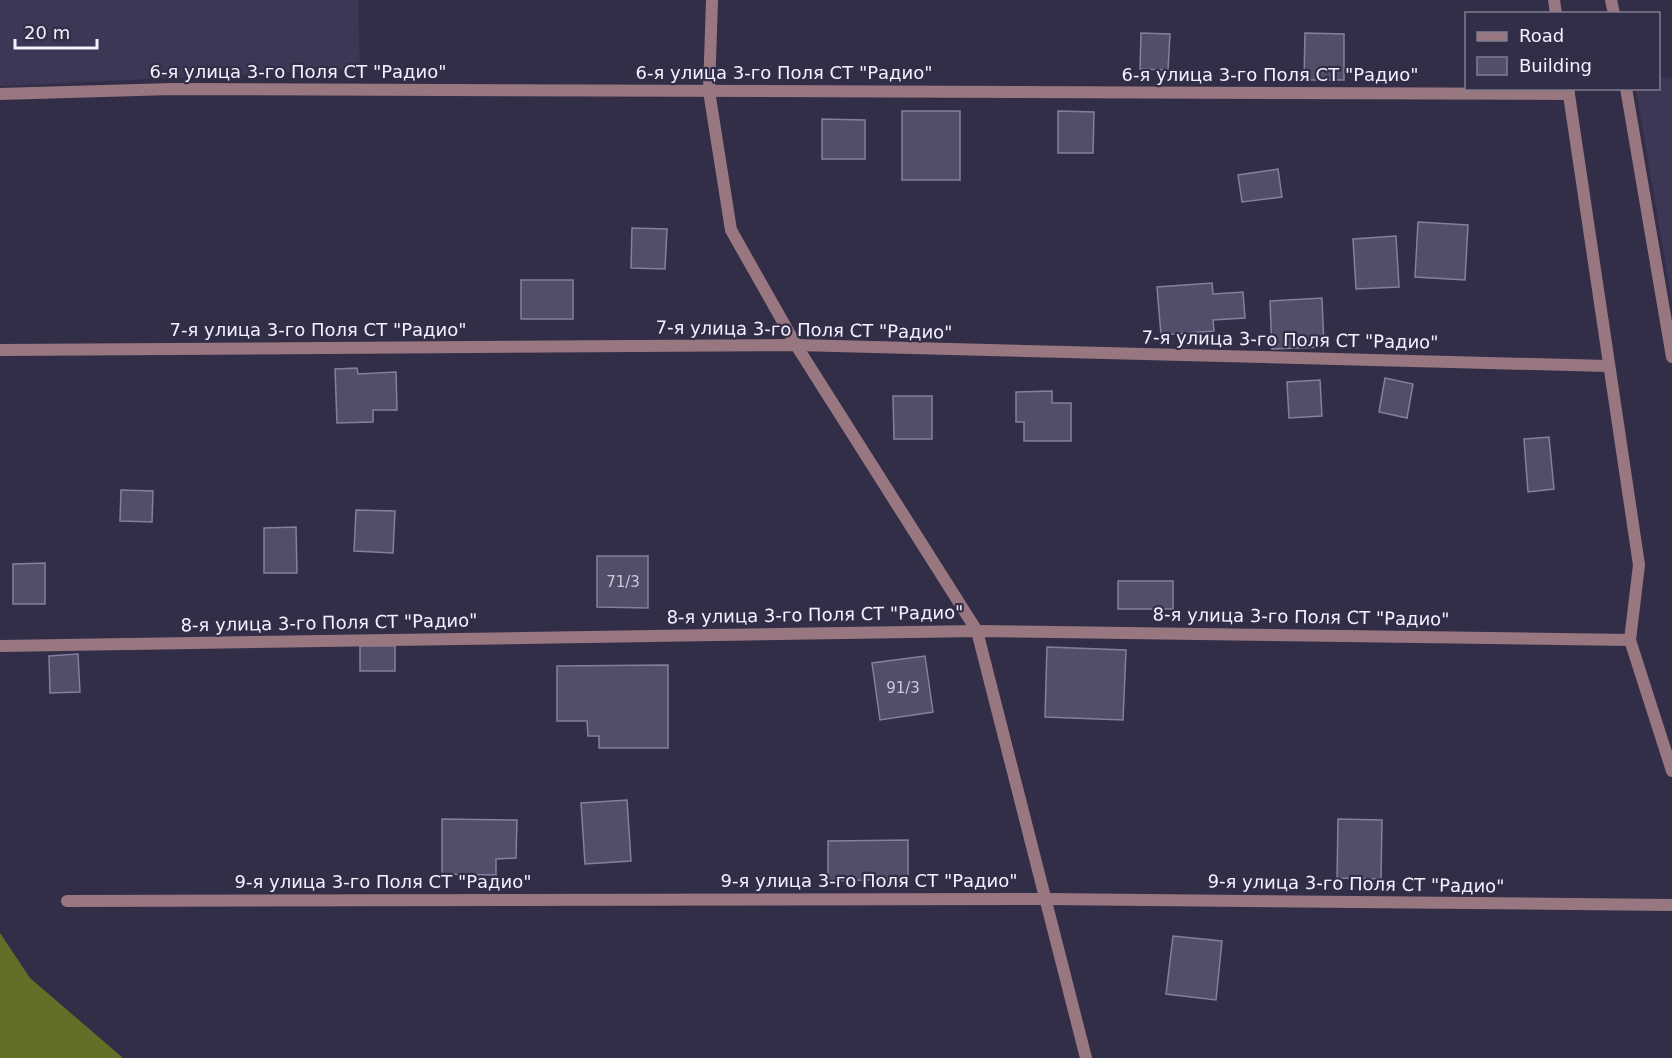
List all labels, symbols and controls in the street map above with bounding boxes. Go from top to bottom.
scale bar [15,12,98,50]
legend [1465,12,1660,90]
text: 20 m [24,22,70,43]
text: Road [1519,25,1564,46]
text: Building [1519,55,1592,76]
street label: 6-я улица 3-го Поля СТ "Радио" [150,61,446,82]
street label: 6-я улица 3-го Поля СТ "Радио" [636,62,932,83]
street label: 6-я улица 3-го Поля СТ "Радио" [1122,64,1418,85]
street label: 7-я улица 3-го Поля СТ "Радио" [655,316,953,343]
street label: 7-я улица 3-го Поля СТ "Радио" [170,319,466,340]
street label: 7-я улица 3-го Поля СТ "Радио" [1141,326,1439,353]
house number: 71/3 [606,573,640,591]
street label: 8-я улица 3-го Поля СТ "Радио" [666,601,964,628]
street label: 8-я улица 3-го Поля СТ "Радио" [1152,603,1450,630]
street label: 8-я улица 3-го Поля СТ "Радио" [180,609,478,636]
house number: 91/3 [886,679,920,697]
street label: 9-я улица 3-го Поля СТ "Радио" [721,870,1017,891]
street label: 9-я улица 3-го Поля СТ "Радио" [1207,870,1505,897]
street label: 9-я улица 3-го Поля СТ "Радио" [235,871,531,892]

